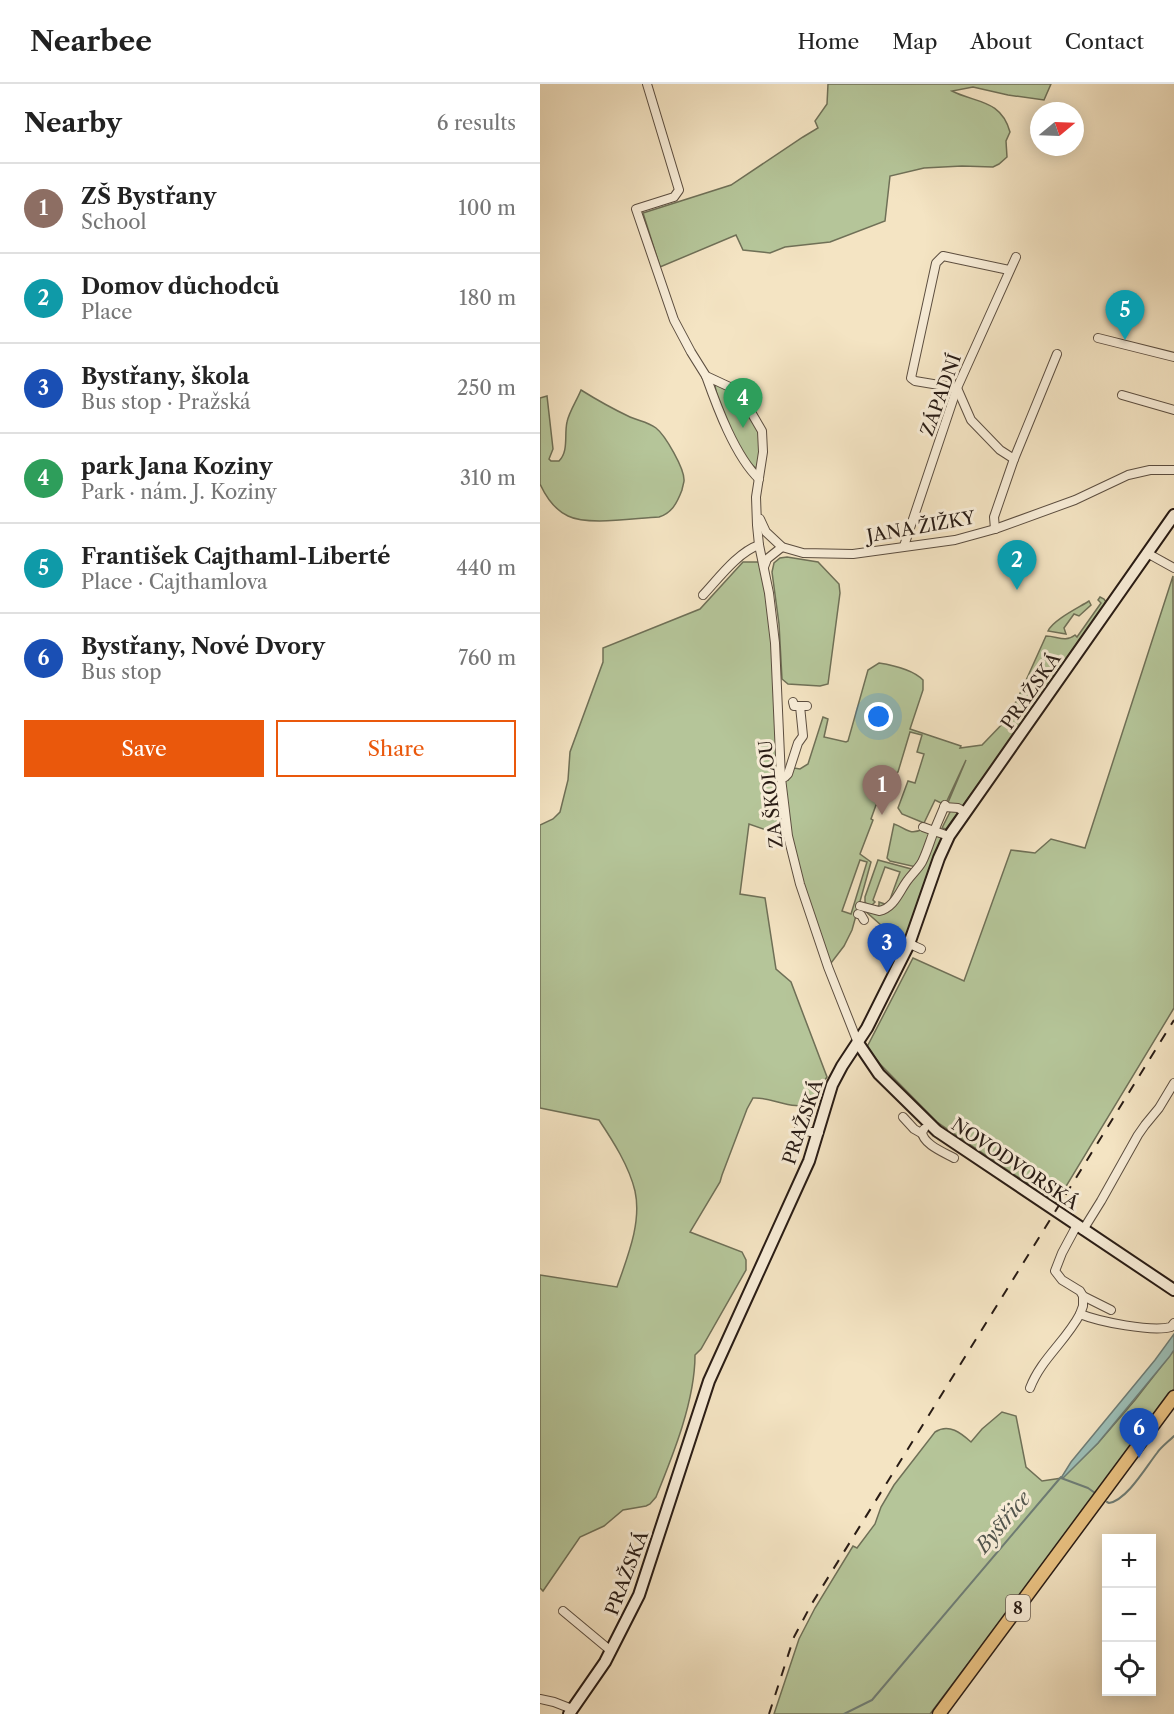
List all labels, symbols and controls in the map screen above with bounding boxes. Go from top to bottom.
text: Nearbee [30,24,152,58]
text: Home [798,29,859,54]
text: Map [892,29,937,54]
text: About [970,29,1032,54]
text: Contact [1065,29,1144,54]
north arrow [1030,102,1084,156]
text: Nearby [24,107,122,139]
text: 6 results [437,111,516,135]
text: ZŠ Bystřany [81,183,216,210]
text: 1 [39,196,48,220]
text: 100 m [458,196,516,220]
text: School [81,210,146,234]
text: Domov důchodců [81,273,280,300]
text: 2 [38,286,49,310]
text: 180 m [459,286,516,310]
pin: 5 [1106,290,1144,340]
text: Place [81,300,132,324]
street label: ZÁPADNÍ [915,351,966,439]
text: Bystřany, škola [81,363,250,390]
text: 3 [38,376,49,400]
text: 250 m [457,376,516,400]
pin: 4 [724,378,762,428]
text: Bus stop · Pražská [81,390,251,414]
text: park Jana Koziny [81,453,272,480]
text: 4 [38,466,49,490]
text: 310 m [460,466,516,490]
text: Park · nám. J. Koziny [81,480,277,504]
street label: JANA ŽIŽKY [862,504,978,548]
pin: 2 [998,540,1036,590]
text: František Cajthaml-Liberté [81,543,390,570]
text: 5 [38,556,49,580]
text: 440 m [456,556,516,580]
text: Place · Cajthamlova [81,570,268,594]
text: Bystřany, Nové Dvory [81,633,325,660]
text: 6 [38,646,49,670]
text: 760 m [458,646,516,670]
street label: PRAŽSKÁ [995,647,1066,734]
text: Bus stop [81,660,162,684]
your location [864,702,893,731]
button: Save [24,720,264,777]
button: Share [276,720,516,777]
street label: ZA ŠKOLOU [752,739,788,849]
pin: 1 [862,766,902,815]
pin: 3 [868,924,906,973]
street label: PRAŽSKÁ [776,1075,828,1167]
street label: NOVODVORSKÁ [947,1112,1084,1215]
pin: 6 [1120,1408,1158,1458]
water label: Bystřice [969,1486,1036,1559]
street label: PRAŽSKÁ [599,1526,653,1618]
map controls [1102,1534,1156,1696]
button: + [1102,1534,1156,1588]
button: − [1102,1588,1156,1642]
road number: 8 [1006,1595,1030,1621]
button: locate [1102,1642,1156,1696]

